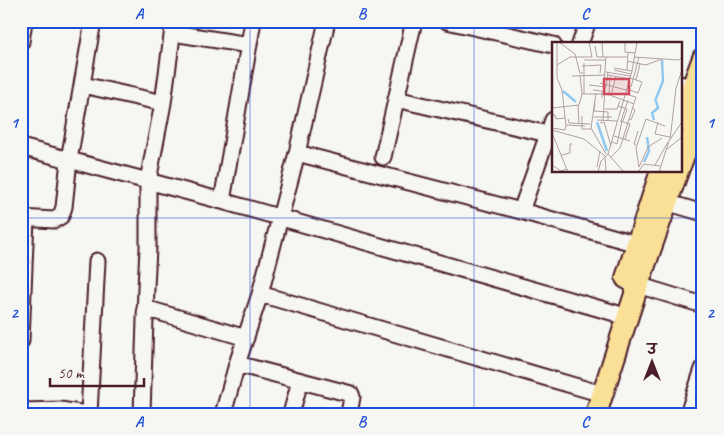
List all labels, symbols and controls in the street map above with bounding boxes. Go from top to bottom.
text: A [135,4,145,24]
text: B [358,4,368,24]
text: C [581,4,591,24]
inset map [552,42,682,172]
text: 1 [10,113,19,133]
text: 1 [706,113,715,133]
text: 2 [10,303,19,323]
text: 2 [706,303,715,323]
north arrow [626,338,676,388]
text: उ [645,341,658,358]
scale bar [50,355,144,387]
text: 50 m [58,364,85,383]
text: A [135,412,145,432]
text: B [358,412,368,432]
text: C [581,412,591,432]

